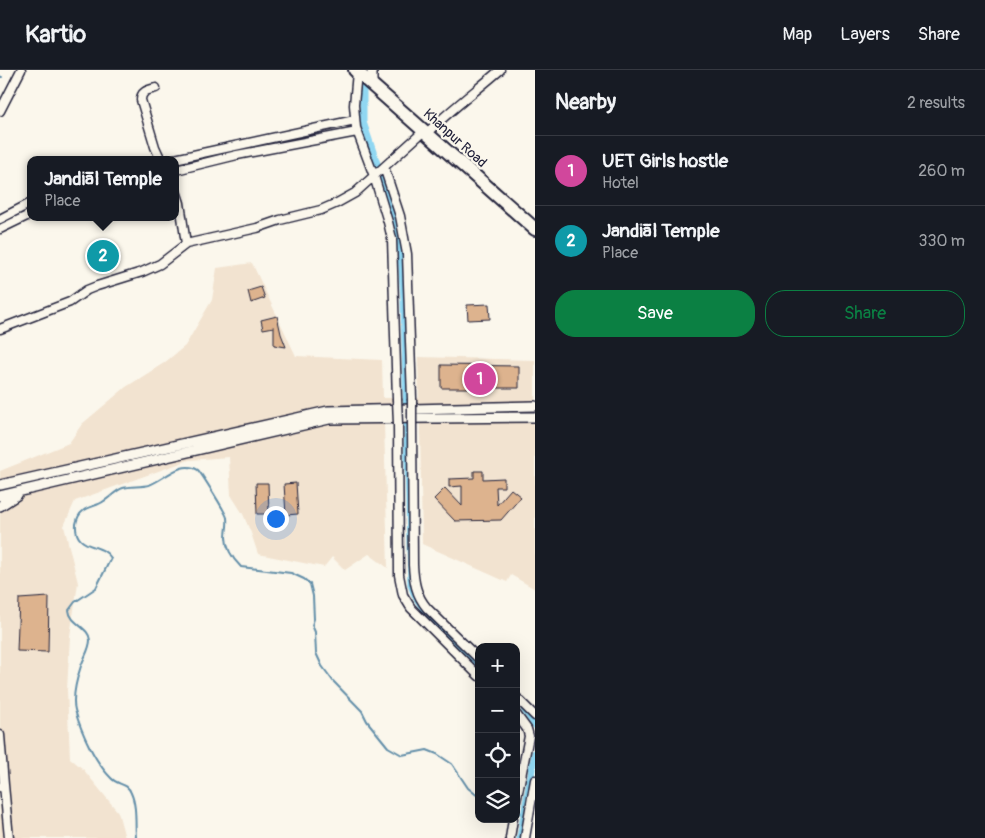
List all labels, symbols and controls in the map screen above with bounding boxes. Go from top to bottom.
text: Kartio [25,20,86,49]
text: Map [783,23,812,46]
text: Layers [840,23,890,46]
text: Share [918,23,960,46]
text: Nearby [555,89,616,116]
text: 2 results [907,93,965,113]
street label: Khanpur Road [420,105,490,171]
text: UET Girls hostle [602,149,728,173]
popup [27,156,179,221]
text: 1 [568,161,574,181]
text: 260 m [918,161,965,181]
text: Jandiāl Temple [44,167,162,191]
text: Hotel [602,173,639,193]
text: Place [44,191,80,211]
text: Jandiāl Temple [602,219,720,243]
text: 2 [567,231,575,251]
text: 330 m [919,231,965,251]
pin: 2 [87,237,119,275]
text: Place [602,243,638,263]
button: Save [555,290,755,337]
button: Share [765,290,965,337]
pin: 1 [464,360,496,398]
your location [263,506,289,532]
map controls [475,643,520,823]
button: + [475,643,520,688]
button: − [475,688,520,733]
button: locate [475,733,520,778]
button: layers [475,778,520,823]

